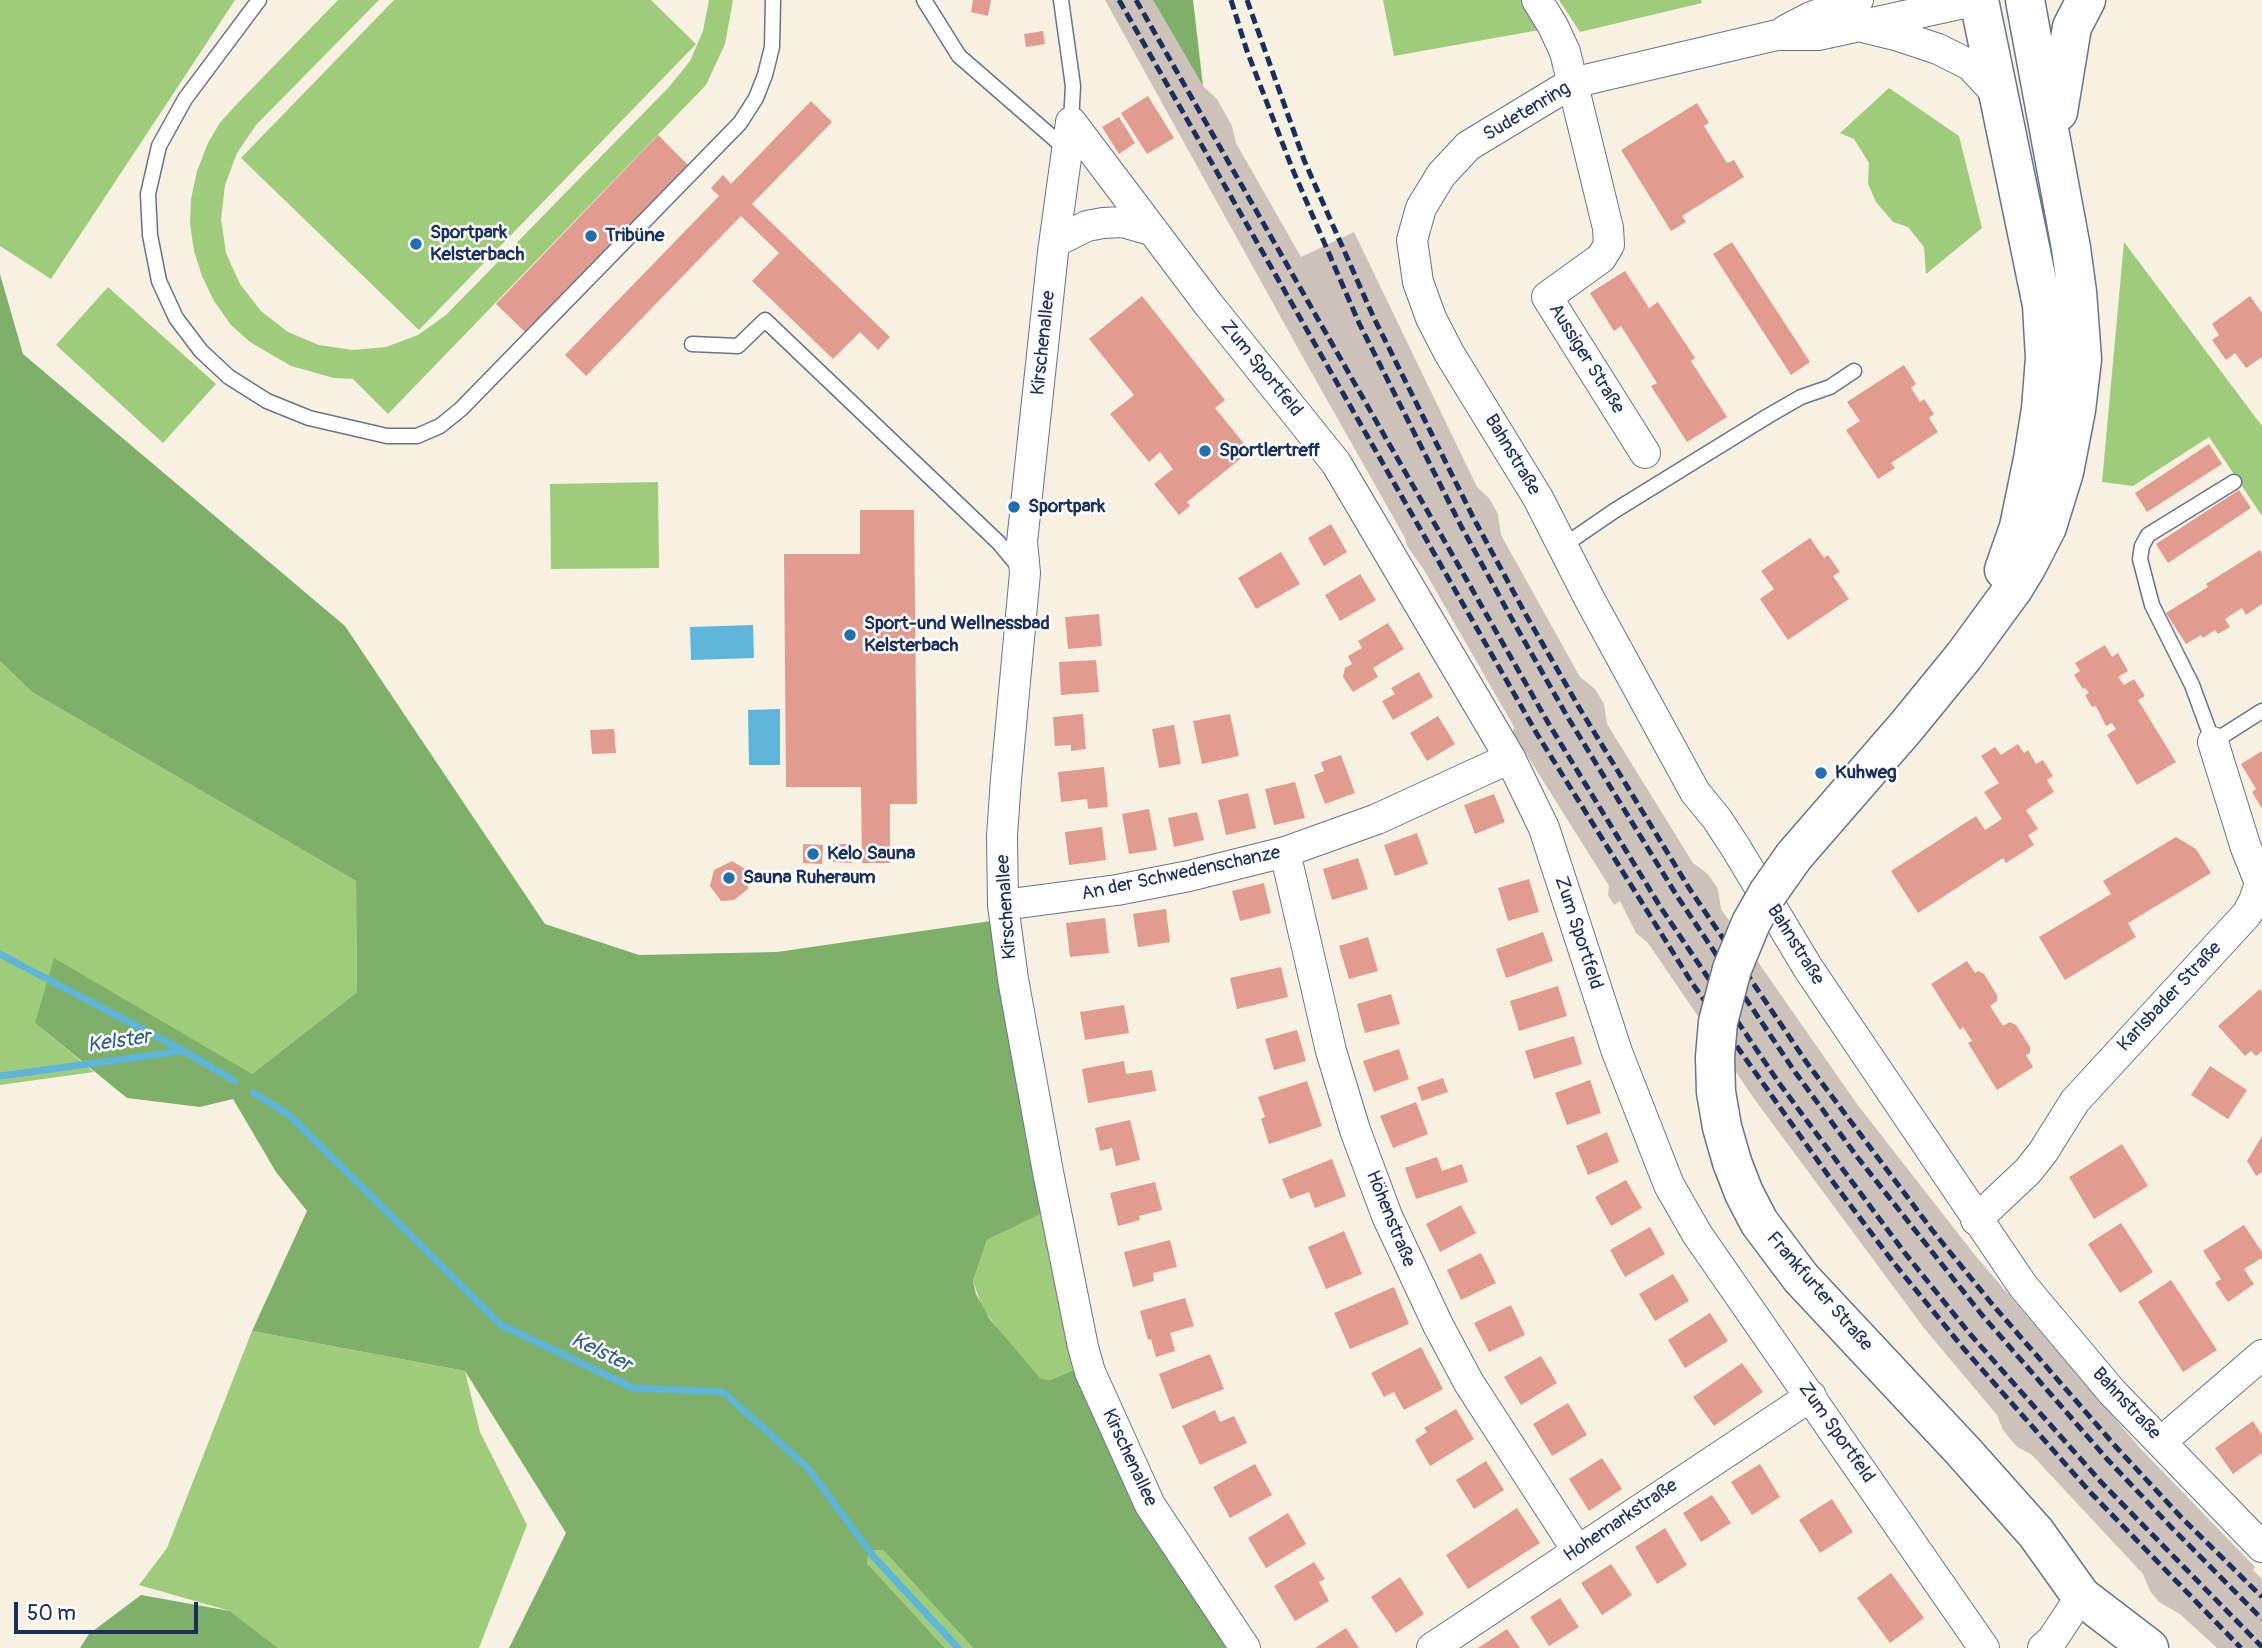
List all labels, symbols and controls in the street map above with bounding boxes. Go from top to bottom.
street label: Sudetenring [1479,77,1575,147]
place label: Sportpark Kelsterbach [430,222,524,266]
place label: Tribüne [605,225,664,247]
marker: Tribüne [583,228,599,244]
marker: Sportpark Kelsterbach [408,236,424,252]
street label: Kirschenallee [1027,290,1061,396]
street label: Aussiger Straße [1543,300,1629,418]
street label: Zum Sportfeld [1215,316,1307,422]
street label: Bahnstraße [1479,410,1545,500]
place label: Sportlertreff [1219,440,1320,462]
marker: Sportlertreff [1197,443,1213,459]
place label: Sportpark [1028,496,1105,518]
marker: Sportpark [1006,499,1022,515]
place label: Sport-und Wellnessbad Kelsterbach [864,613,1050,657]
marker: Sport-und Wellnessbad Kelsterbach [842,627,858,643]
place label: Kuhweg [1835,762,1897,784]
marker: Kuhweg [1813,765,1829,781]
street label: An der Schwedenschanze [1079,842,1283,906]
place label: Kelo Sauna [827,843,915,865]
marker: Kelo Sauna [805,846,821,862]
street label: Kirschenallee [992,854,1022,960]
place label: Sauna Ruheraum [743,867,876,889]
marker: Sauna Ruheraum [721,870,737,886]
street label: Zum Sportfeld [1549,874,1607,992]
street label: Bahnstraße [1761,901,1829,989]
street label: Karlsbader Straße [2113,937,2227,1057]
water label: Kelster [86,1025,152,1059]
street label: Höhenstraße [1360,1167,1420,1271]
street label: Frankfurter Straße [1761,1228,1877,1356]
water label: Kelster [567,1328,635,1378]
street label: Bahnstraße [2087,1363,2165,1445]
street label: Zum Sportfeld [1793,1378,1879,1488]
street label: Kirschenallee [1096,1406,1162,1510]
street label: Hohemarkstraße [1560,1475,1682,1567]
scale bar [18,1588,201,1632]
text: 50 m [27,1600,76,1627]

